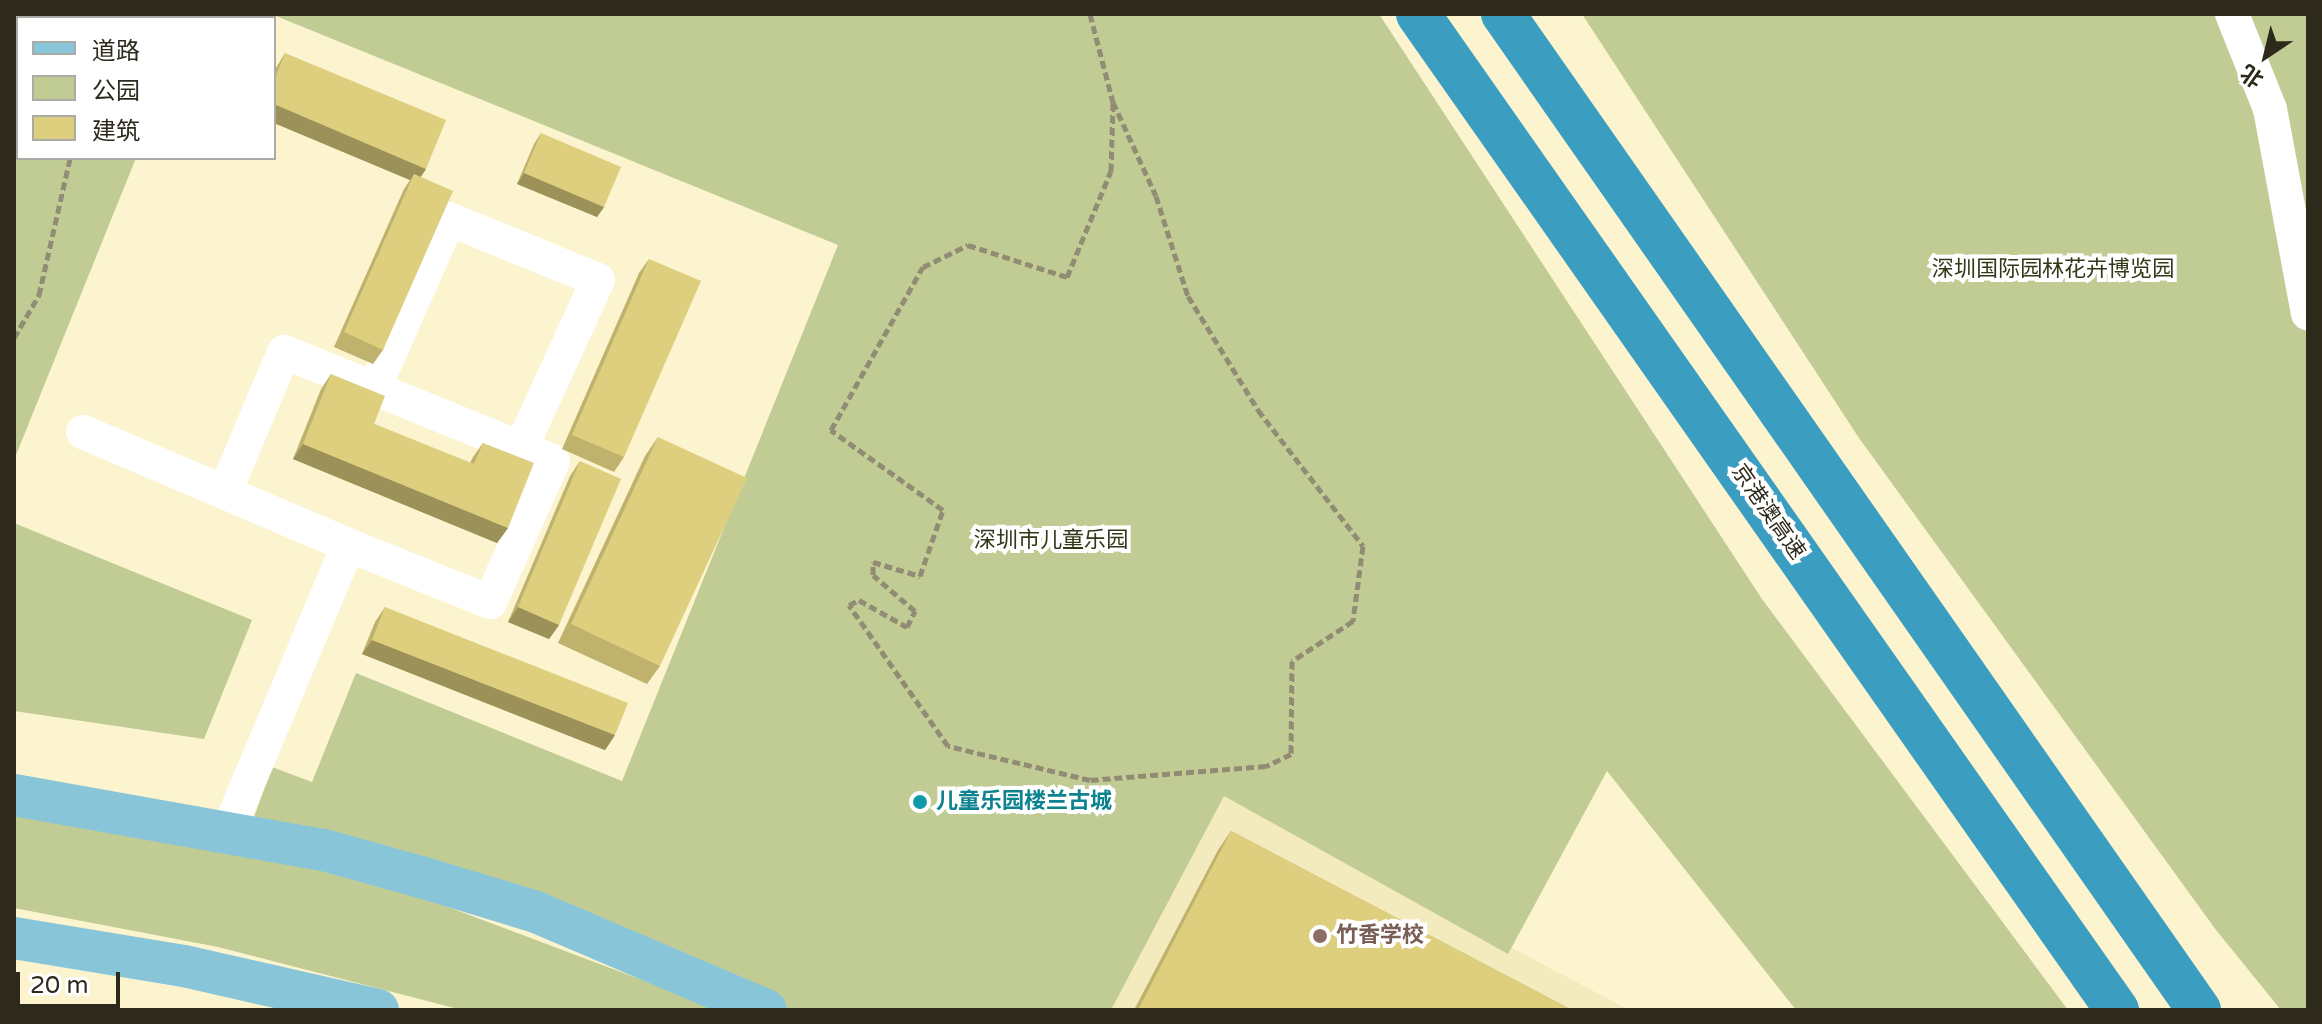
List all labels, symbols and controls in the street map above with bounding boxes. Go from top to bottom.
legend [16,16,276,160]
north arrow [2226,16,2306,96]
text: 道路 [92,37,140,66]
text: 北 [2236,59,2269,93]
text: 公园 [92,77,140,106]
text: 建筑 [92,117,140,146]
park label: 深圳国际园林花卉博览园 [1932,257,2174,283]
street label: 京港澳高速 [1726,459,1810,565]
park label: 深圳市儿童乐园 [974,528,1128,554]
place label: 儿童乐园楼兰古城 [936,789,1112,815]
marker: 儿童乐园楼兰古城 [911,793,929,811]
place label: 竹香学校 [1336,923,1424,949]
marker: 竹香学校 [1311,927,1329,945]
scale bar [20,956,124,1006]
text: 20 m [30,971,88,1000]

